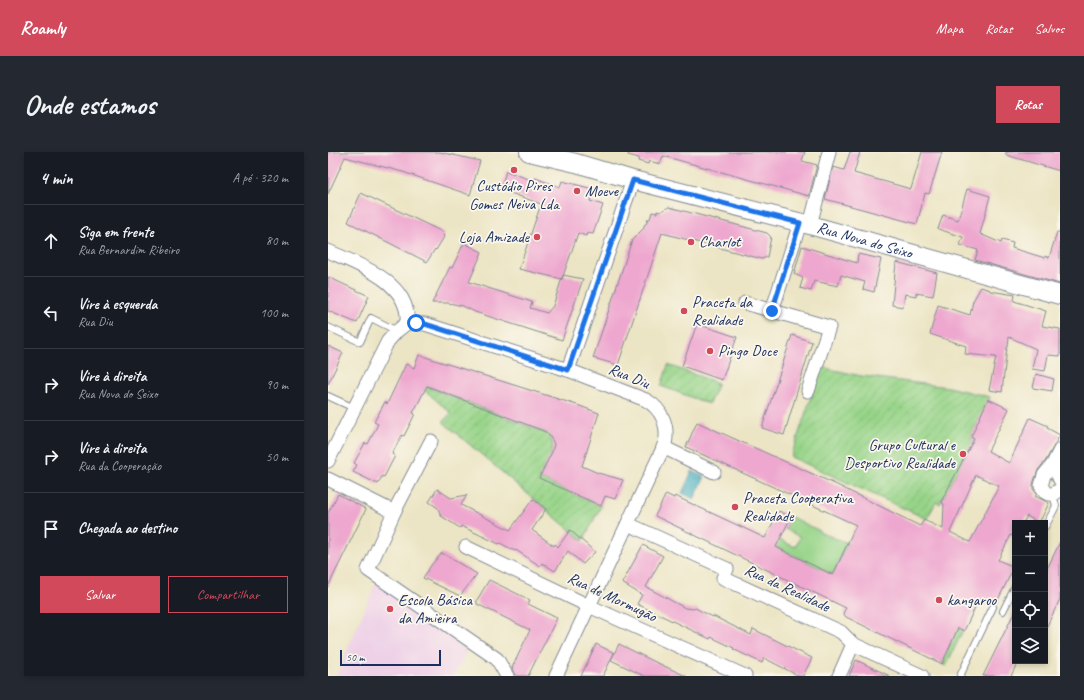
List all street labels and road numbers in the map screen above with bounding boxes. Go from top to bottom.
street label: Rua Nova do Seixo [815,217,917,264]
street label: Rua Diu [606,359,653,394]
street label: Rua da Realidade [741,560,834,617]
street label: Rua de Mormugão [564,568,661,627]

